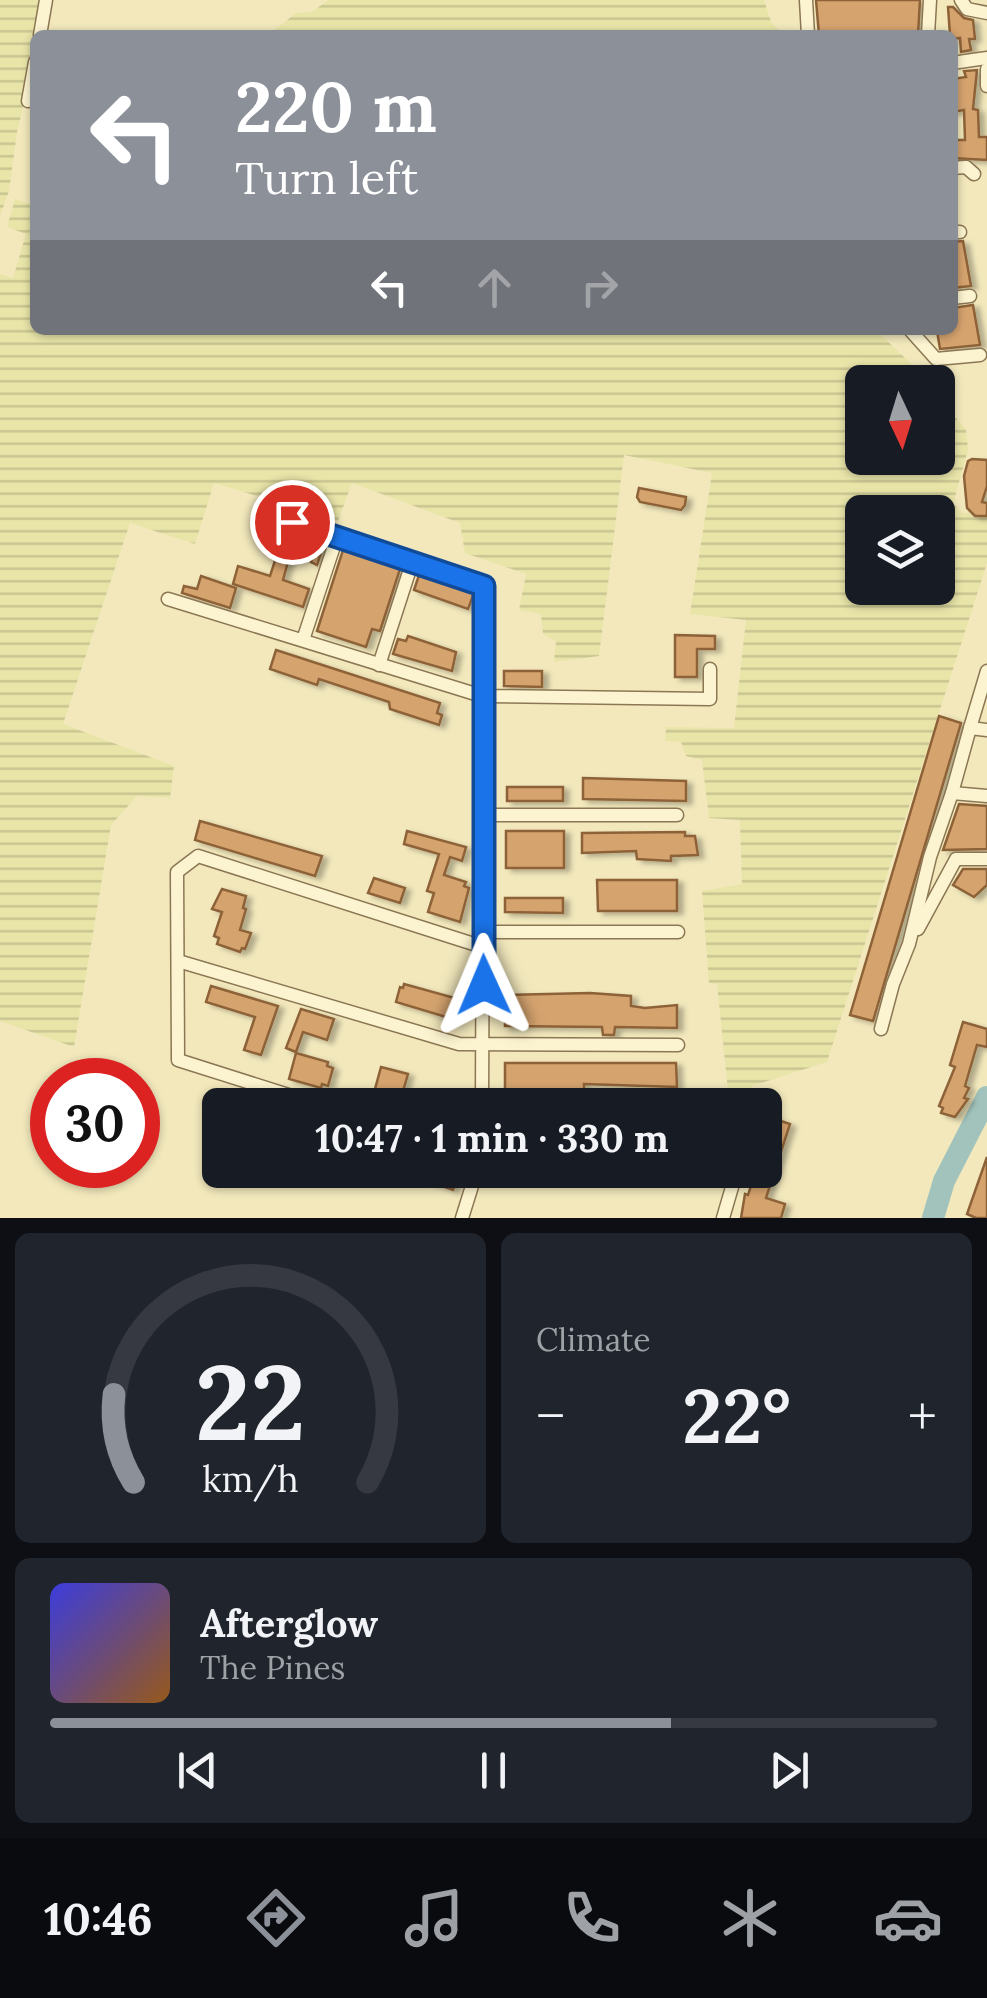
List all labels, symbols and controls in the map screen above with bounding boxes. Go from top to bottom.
text: 220 m [235,62,437,151]
icon: left [70,70,200,200]
text: Turn left [235,149,418,206]
icon: left [362,260,417,315]
icon: ahead [467,260,522,315]
icon: right [572,260,627,315]
north arrow [845,365,955,475]
map controls [845,365,955,605]
pin [250,480,335,565]
icon: arrive [265,495,320,550]
button: layers [845,495,955,605]
position arrow [432,933,536,1037]
speed limit sign: 30 [30,1058,160,1188]
text: 10:47 · 1 min · 330 m [315,1114,669,1162]
text: Climate [536,1319,651,1360]
text: 22 [195,1335,306,1468]
text: 22° [682,1368,791,1464]
text: − [536,1381,565,1451]
text: + [908,1381,937,1451]
text: km/h [202,1456,299,1502]
text: Afterglow [200,1599,378,1647]
text: The Pines [200,1647,345,1688]
icon: previous [170,1743,225,1798]
icon: pause [466,1743,521,1798]
icon: next [762,1743,817,1798]
icon: directions [241,1883,311,1953]
icon: music [399,1883,469,1953]
icon: phone [557,1883,627,1953]
icon: climate [715,1883,785,1953]
icon: car [873,1883,943,1953]
text: 10:46 [44,1890,153,1947]

